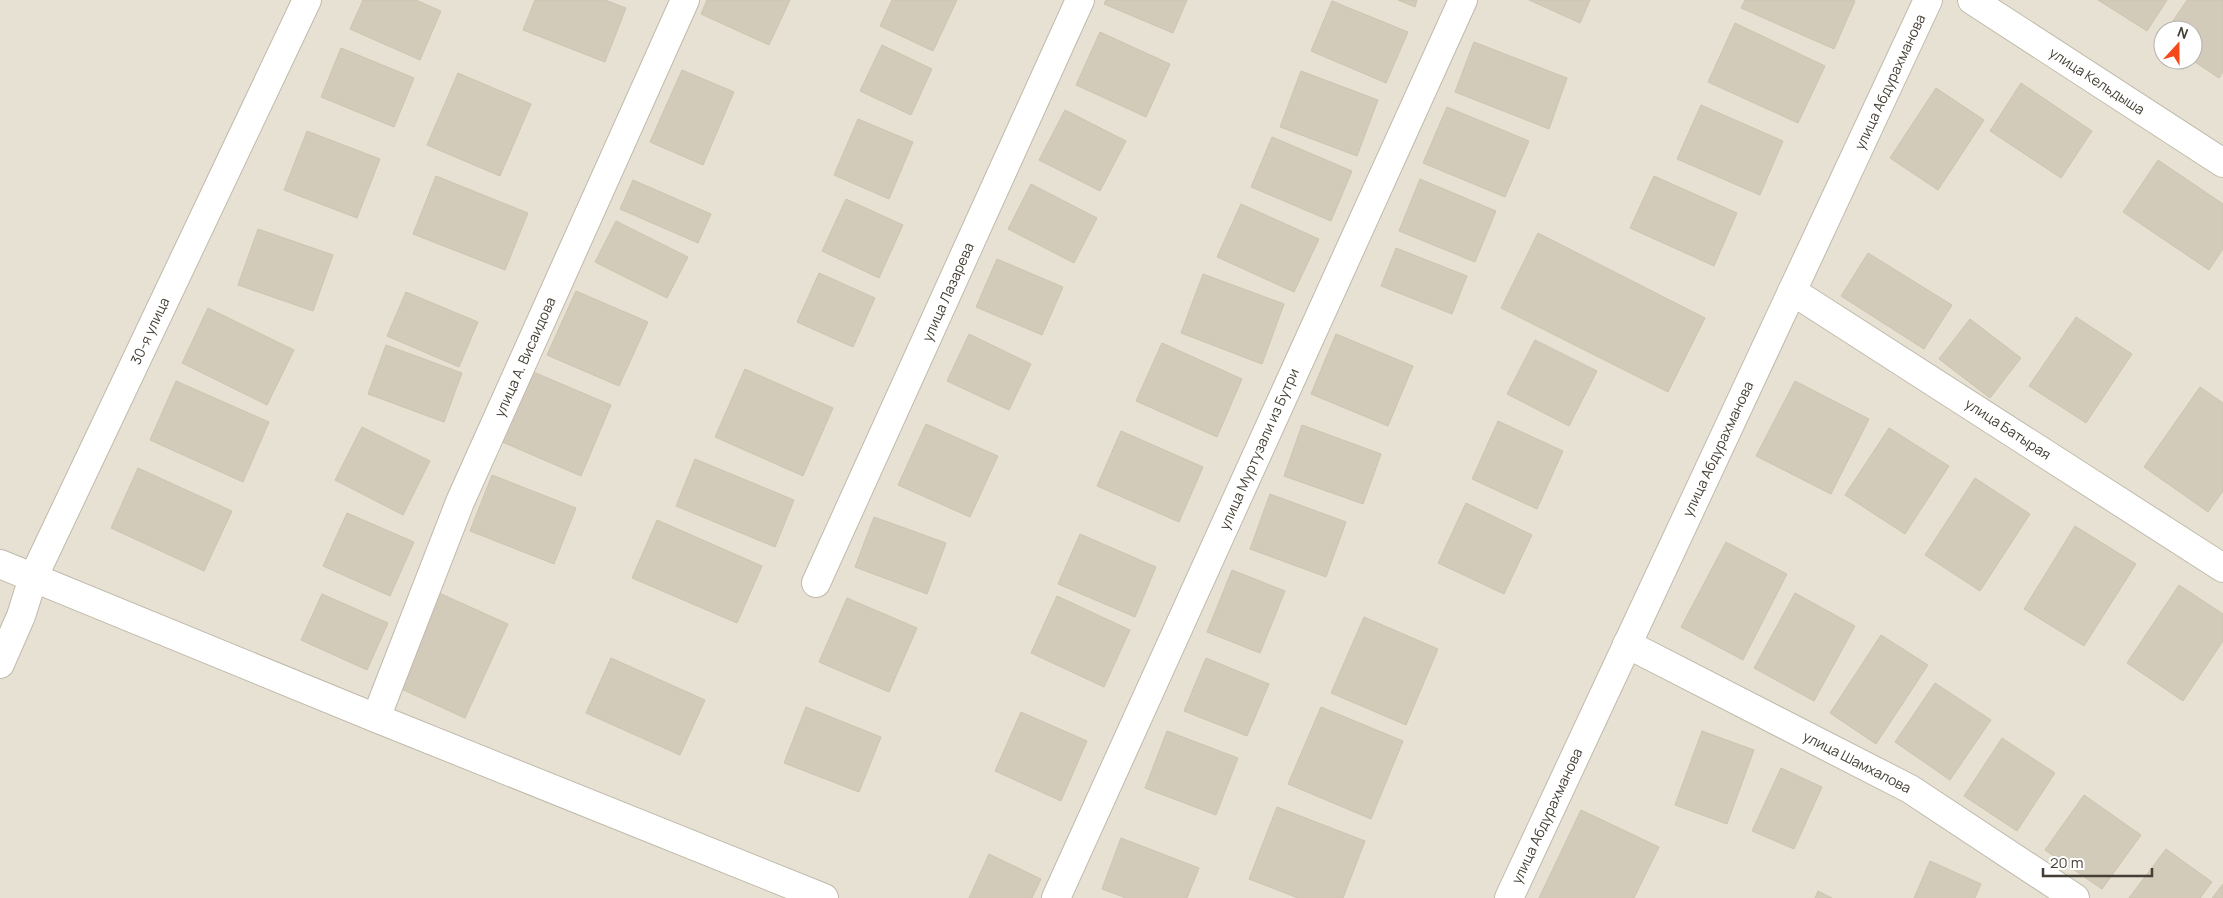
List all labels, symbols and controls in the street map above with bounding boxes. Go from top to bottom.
street label: улица Абдурахманова [1850,11,1929,153]
north arrow [2153,20,2203,70]
text: N [2175,22,2191,43]
street label: улица Кельдыша [2046,43,2149,119]
street label: улица Лазарева [917,239,978,344]
street label: 30-я улица [126,294,173,368]
street label: улица А. Висаидова [490,294,560,420]
street label: улица Муртузали из Бутри [1214,365,1303,533]
street label: улица Абдурахманова [1678,378,1757,520]
street label: улица Батырая [1962,394,2055,463]
street label: улица Шамхалова [1800,726,1915,797]
street label: улица Абдурахманова [1507,745,1586,887]
scale bar [2043,846,2152,878]
text: 20 m [2050,852,2083,873]

